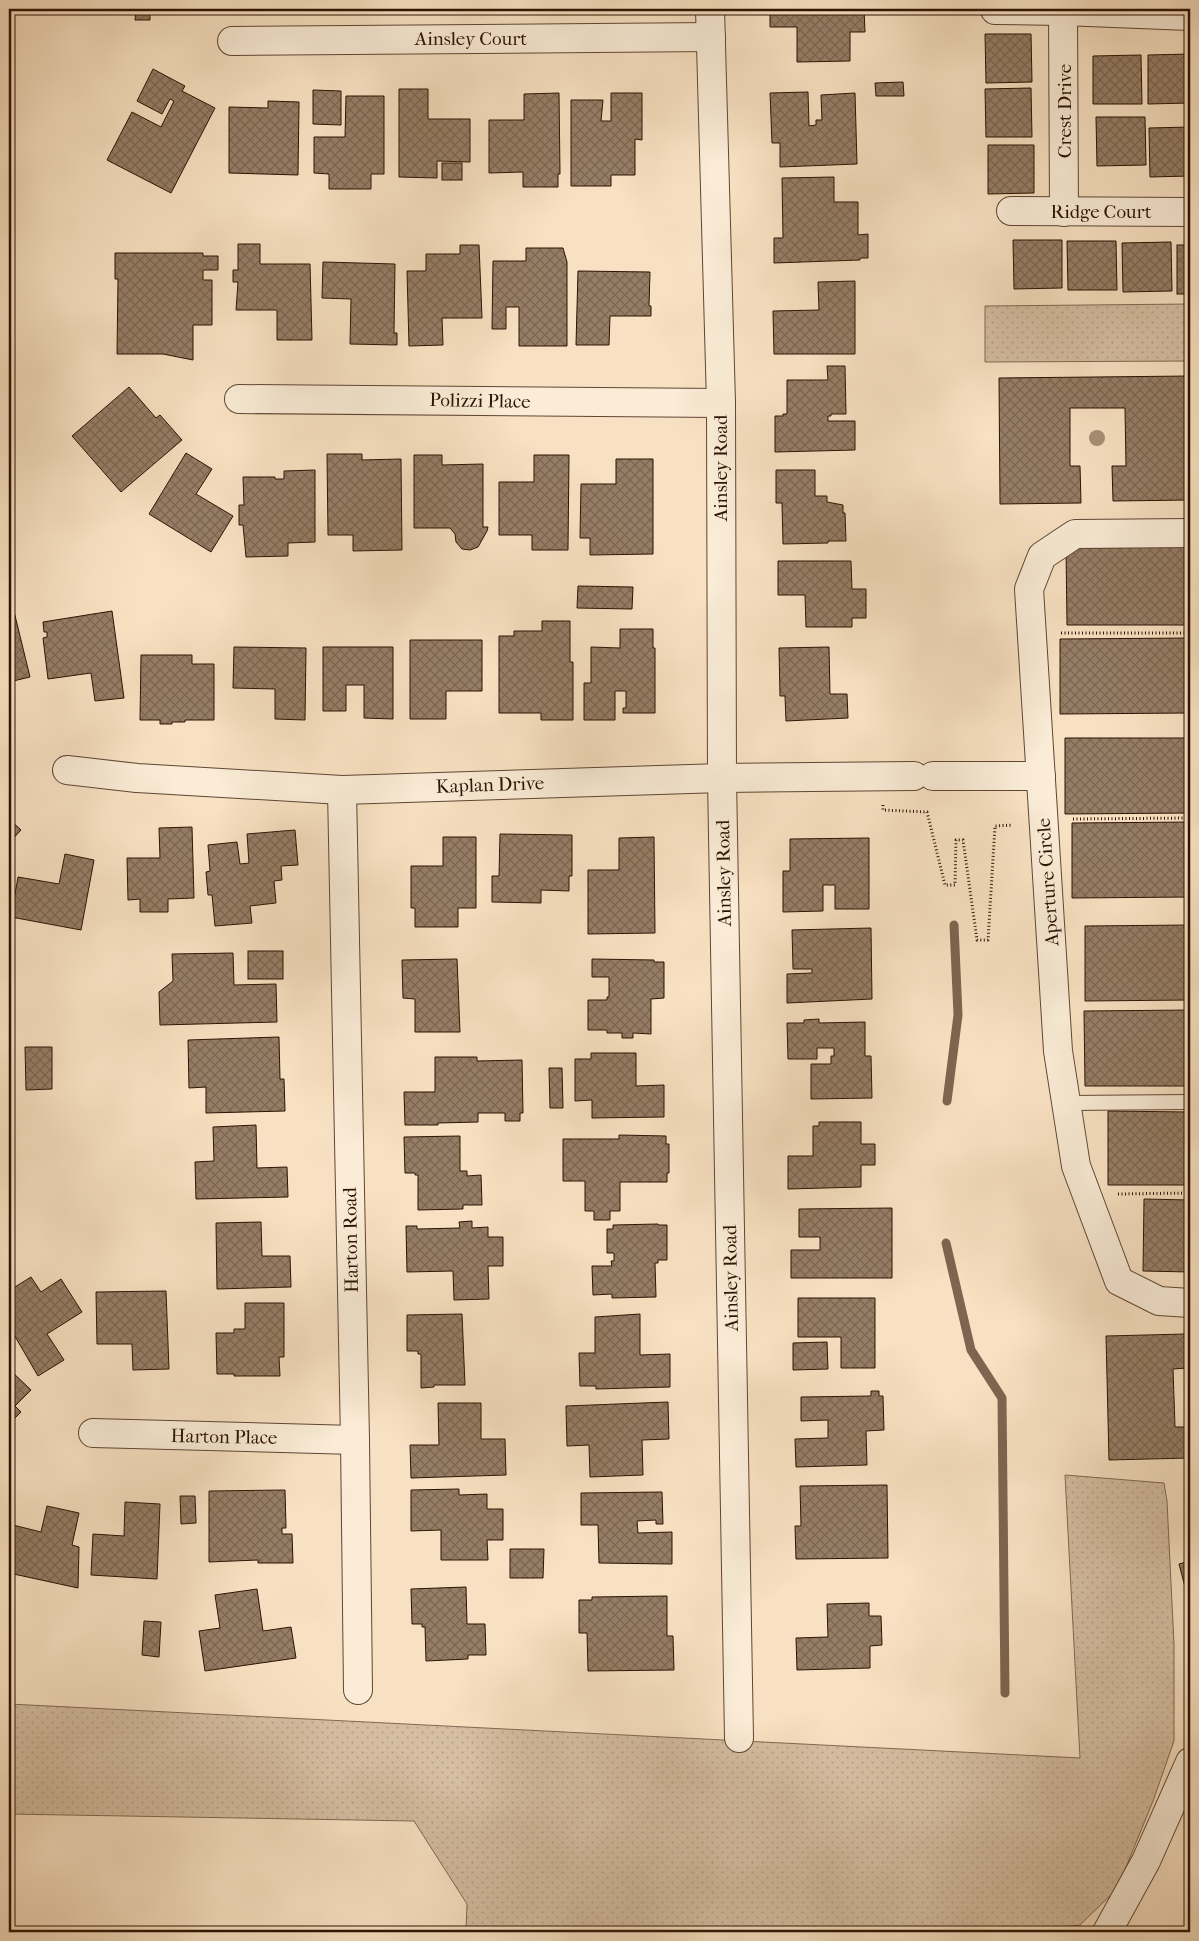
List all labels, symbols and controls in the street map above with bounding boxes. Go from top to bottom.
street label: Ainsley Court [414,28,527,50]
street label: Crest Drive [1054,64,1076,158]
street label: Ridge Court [1050,201,1152,223]
street label: Polizzi Place [429,389,531,413]
street label: Ainsley Road [710,414,732,522]
street label: Kaplan Drive [435,772,545,798]
street label: Aperture Circle [1033,817,1064,948]
street label: Ainsley Road [712,819,736,927]
street label: Harton Road [339,1186,363,1293]
street label: Ainsley Road [719,1224,743,1332]
street label: Harton Place [170,1425,278,1449]

